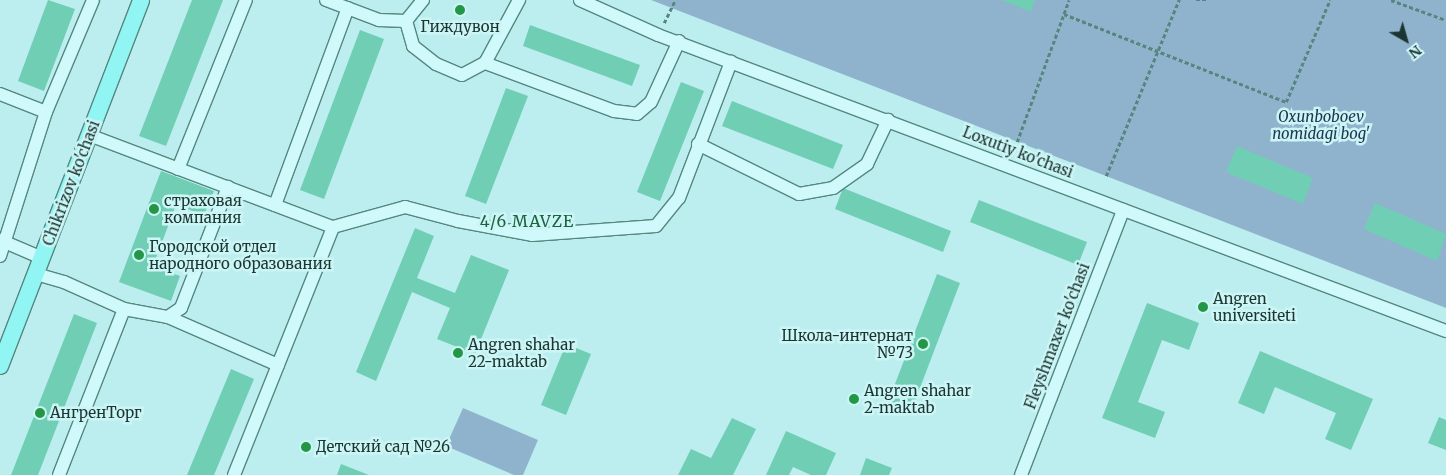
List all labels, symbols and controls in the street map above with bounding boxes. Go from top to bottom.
marker: Гиждувон [454,4,466,16]
north arrow [1381,15,1431,65]
place label: Гиждувон [420,18,500,36]
text: N [1405,41,1425,62]
park label: Oxunboboev nomidagi bog' [1272,107,1370,142]
street label: Chikrizov ko'chasi [39,118,103,248]
street label: Loxutiy ko'chasi [960,123,1076,181]
place label: страховая компания [164,191,242,226]
marker: страховая компания [148,203,160,215]
district label: 4/6 MAVZE [479,211,575,231]
place label: Городской отдел народного образования [149,237,332,272]
marker: Городской отдел народного образования [133,249,145,261]
street label: Fleyshmaxer ko'chasi [1021,260,1093,412]
place label: Angren universiteti [1213,289,1296,324]
marker: Angren universiteti [1197,301,1209,313]
place label: Школа-интернат №73 [781,326,913,361]
place label: Angren shahar 22-maktab [468,335,575,370]
marker: Школа-интернат №73 [917,338,929,350]
marker: Angren shahar 22-maktab [452,347,464,359]
place label: Angren shahar 2-maktab [864,381,971,416]
marker: Angren shahar 2-maktab [848,393,860,405]
place label: АнгренТорг [50,404,142,422]
marker: АнгренТорг [34,407,46,419]
place label: Детский сад №26 [316,438,450,456]
marker: Детский сад №26 [300,441,312,453]

